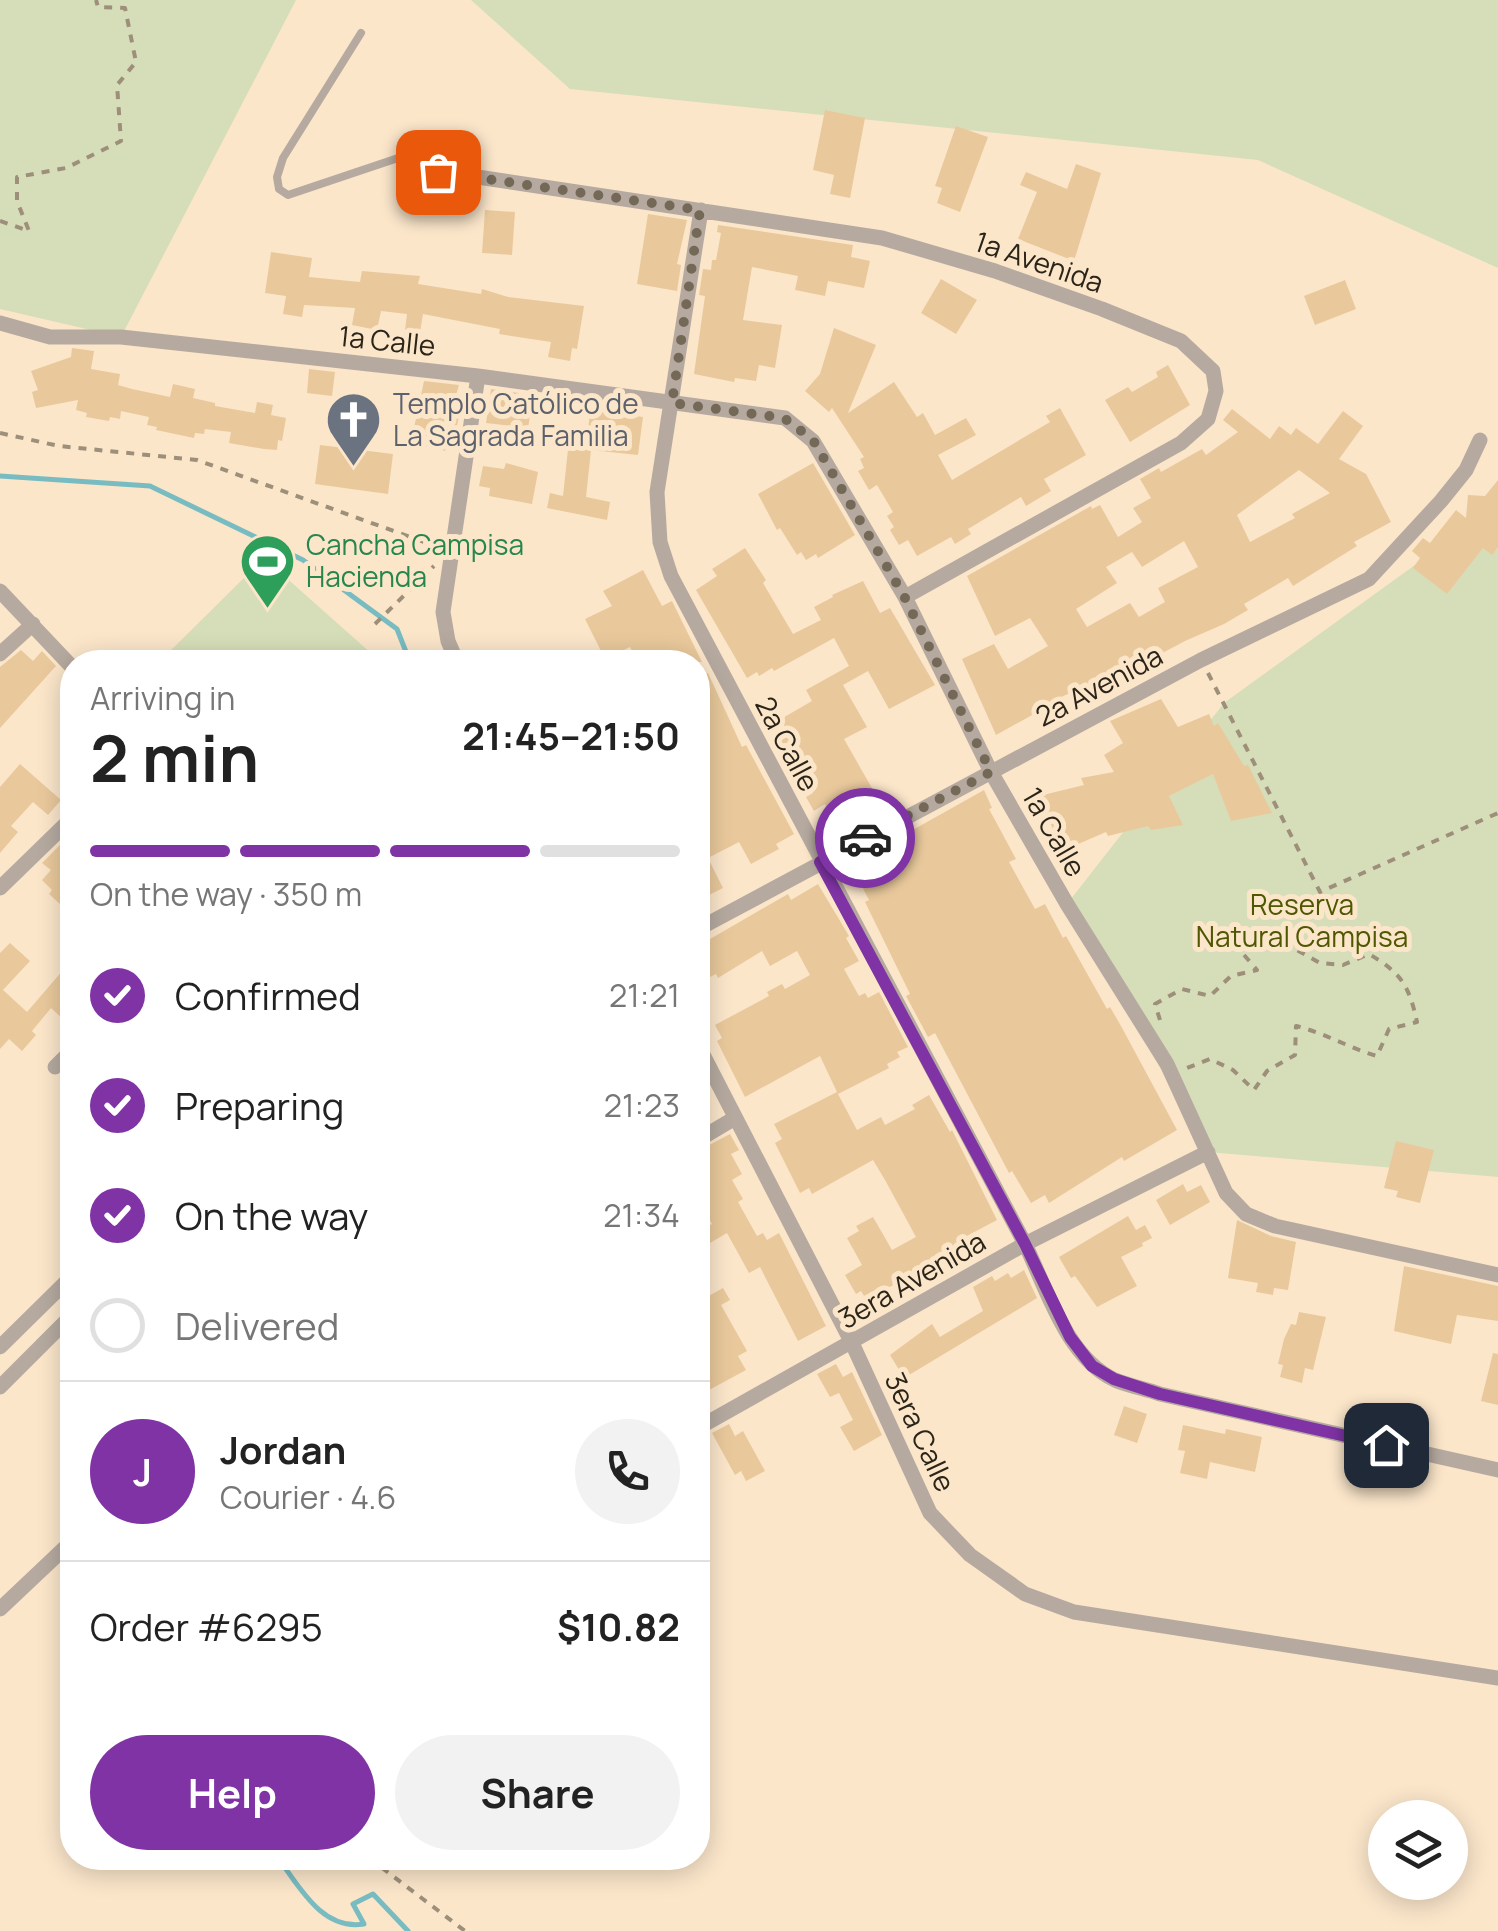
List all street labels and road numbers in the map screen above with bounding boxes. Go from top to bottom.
street label: 1a Avenida [970,221,1109,301]
street label: 1a Calle [337,316,437,364]
street label: 2a Avenida [1028,636,1169,734]
street label: 2a Calle [747,690,829,798]
street label: 1a Calle [1014,780,1096,883]
street label: 3era Avenida [831,1222,992,1337]
street label: 3era Calle [877,1366,965,1497]

